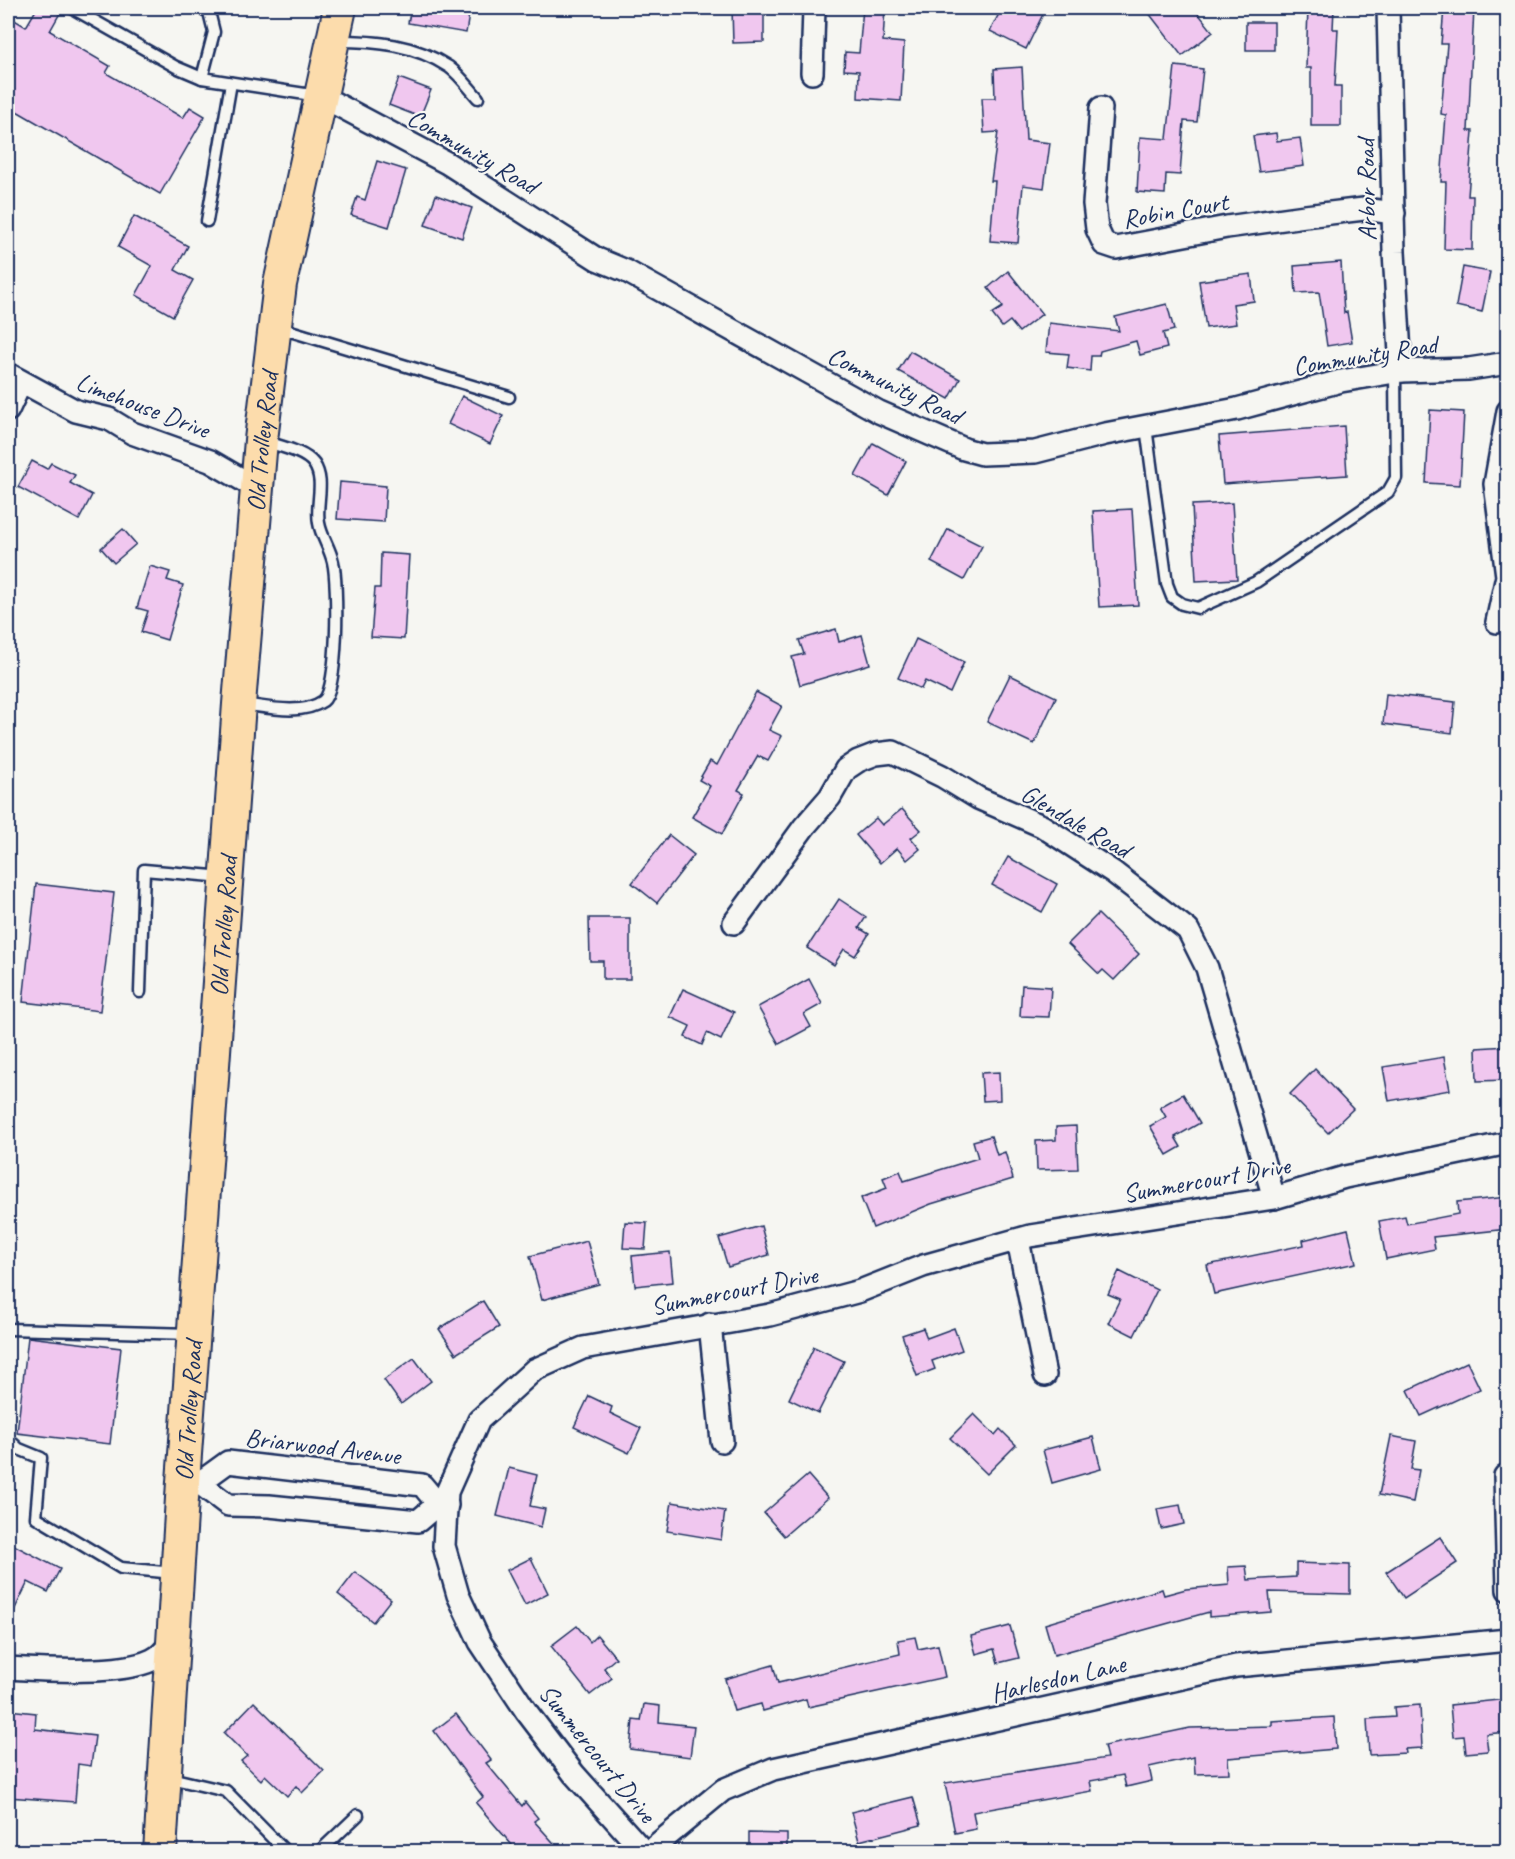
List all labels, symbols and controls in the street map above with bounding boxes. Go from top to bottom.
street label: Community Road [402,101,547,204]
street label: Arbor Road [1349,135,1384,241]
street label: Robin Court [1120,185,1233,236]
street label: Community Road [1291,327,1443,383]
street label: Community Road [822,339,971,434]
street label: Limehouse Drive [72,365,216,447]
street label: Old Trolley Road [239,366,287,513]
street label: Glendale Road [1015,777,1140,868]
street label: Old Trolley Road [202,851,245,997]
street label: Summercourt Drive [1120,1148,1294,1210]
street label: Summercourt Drive [648,1258,822,1323]
street label: Old Trolley Road [167,1336,210,1482]
street label: Briarwood Avenue [244,1421,405,1473]
street label: Harlesdon Lane [988,1647,1130,1710]
street label: Summercourt Drive [532,1677,665,1831]

